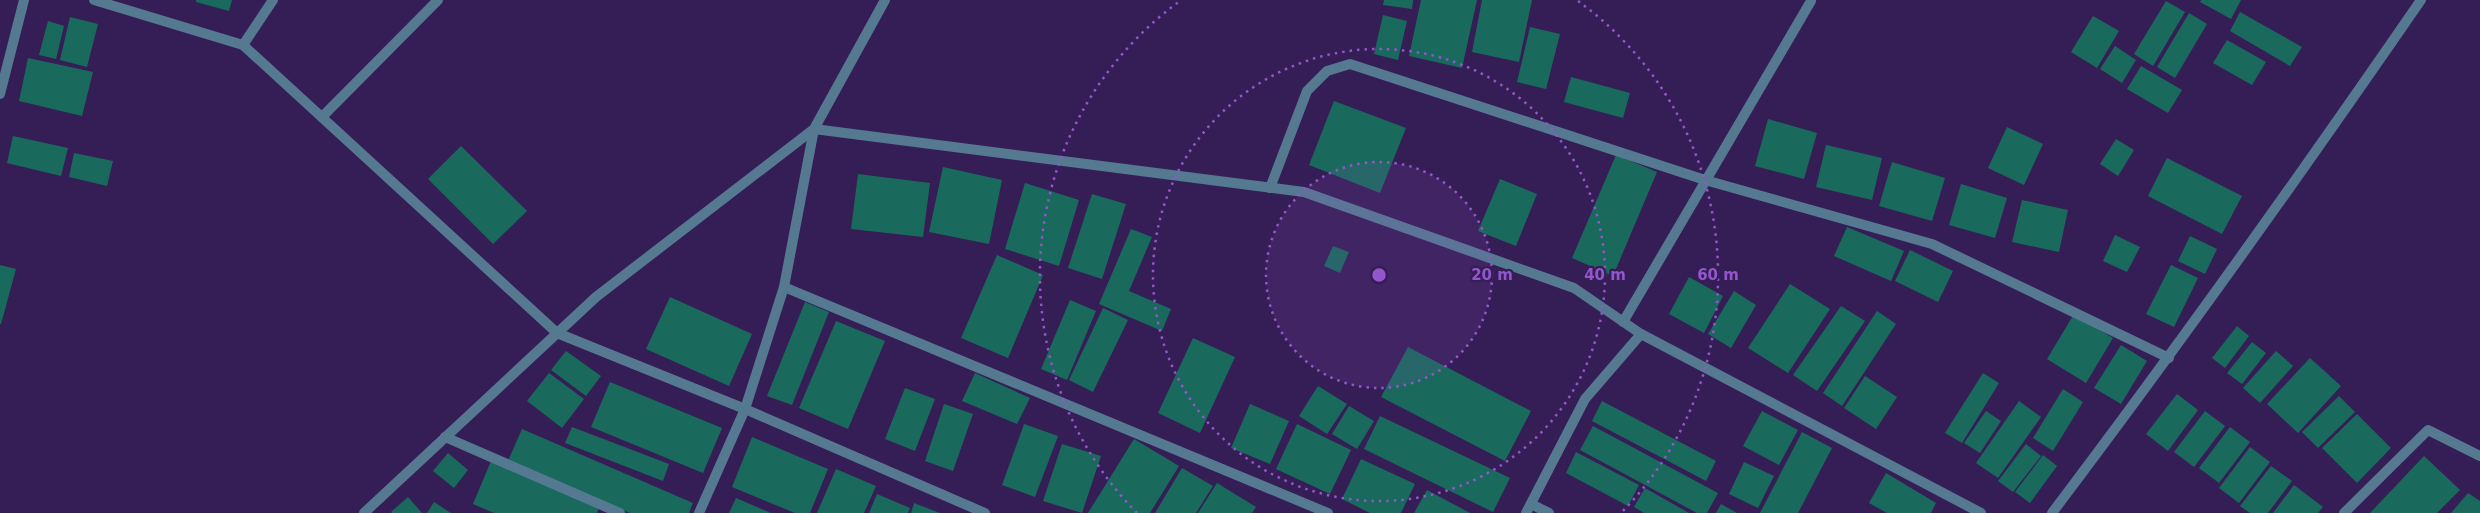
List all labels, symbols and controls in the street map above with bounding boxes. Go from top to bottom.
centre of rings [1370,266,1388,284]
text: 20 m [1471,266,1513,284]
text: 40 m [1584,266,1626,284]
text: 60 m [1697,266,1739,284]

